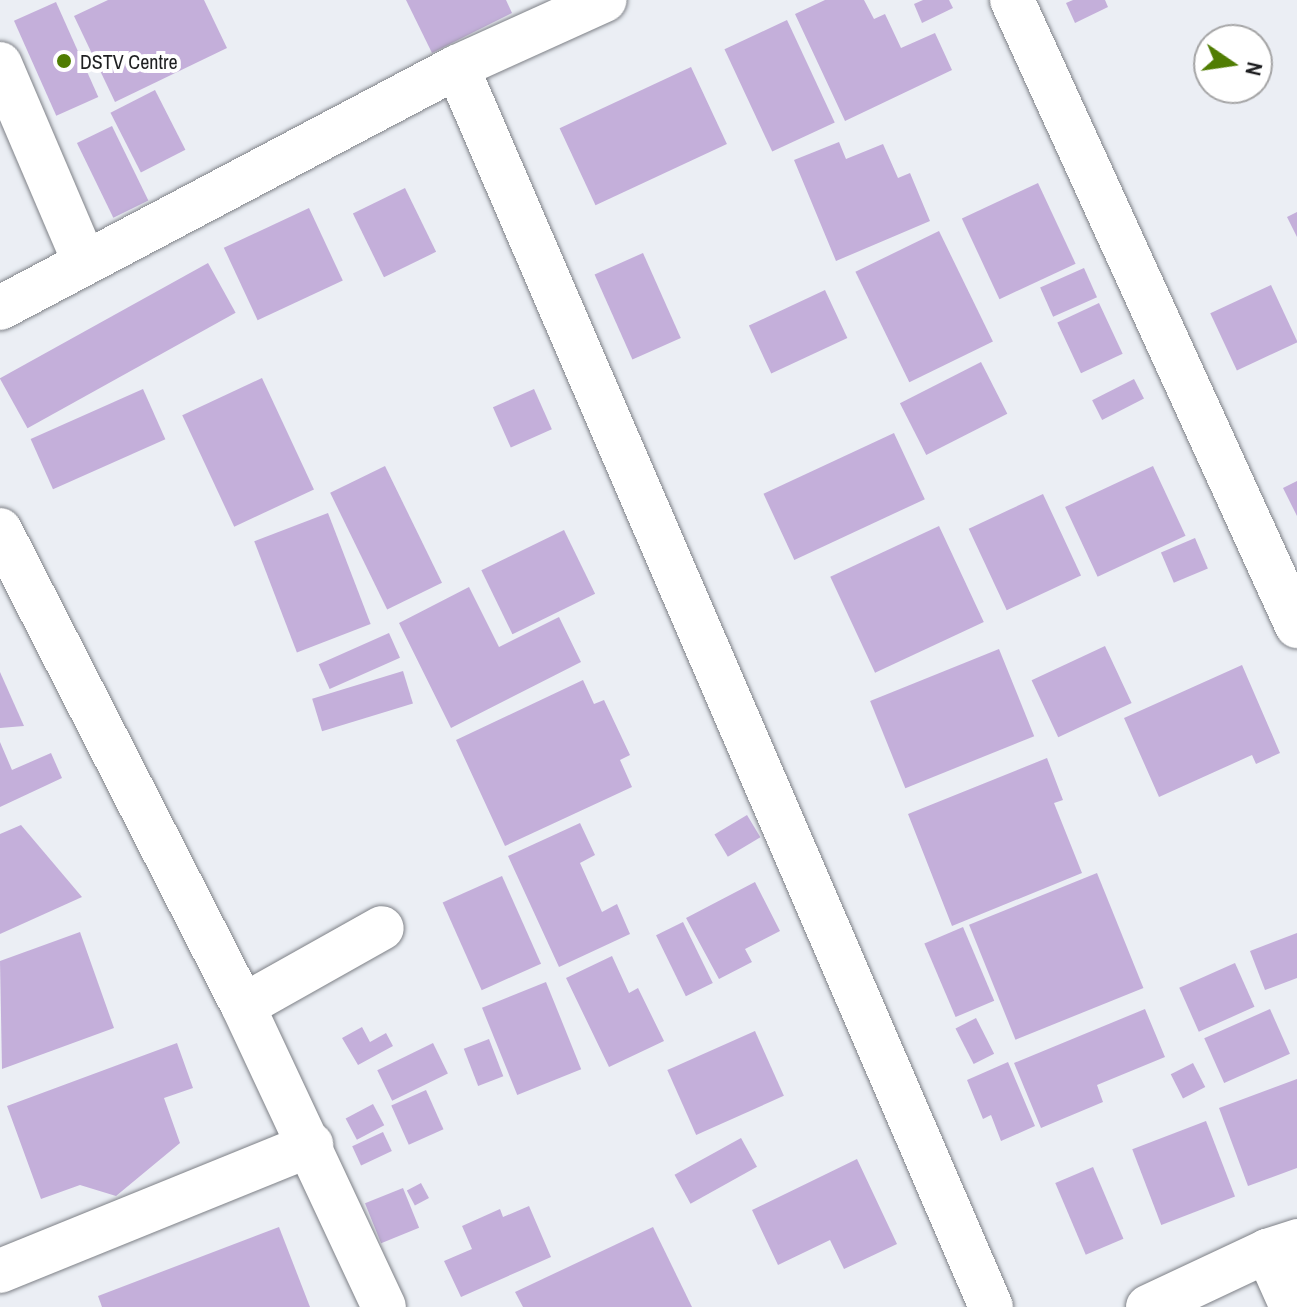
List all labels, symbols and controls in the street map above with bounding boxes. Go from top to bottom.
north arrow [1193,24,1273,104]
place label: DSTV Centre [80,49,178,73]
marker: DSTV Centre [55,52,73,70]
text: N [1238,59,1271,79]

